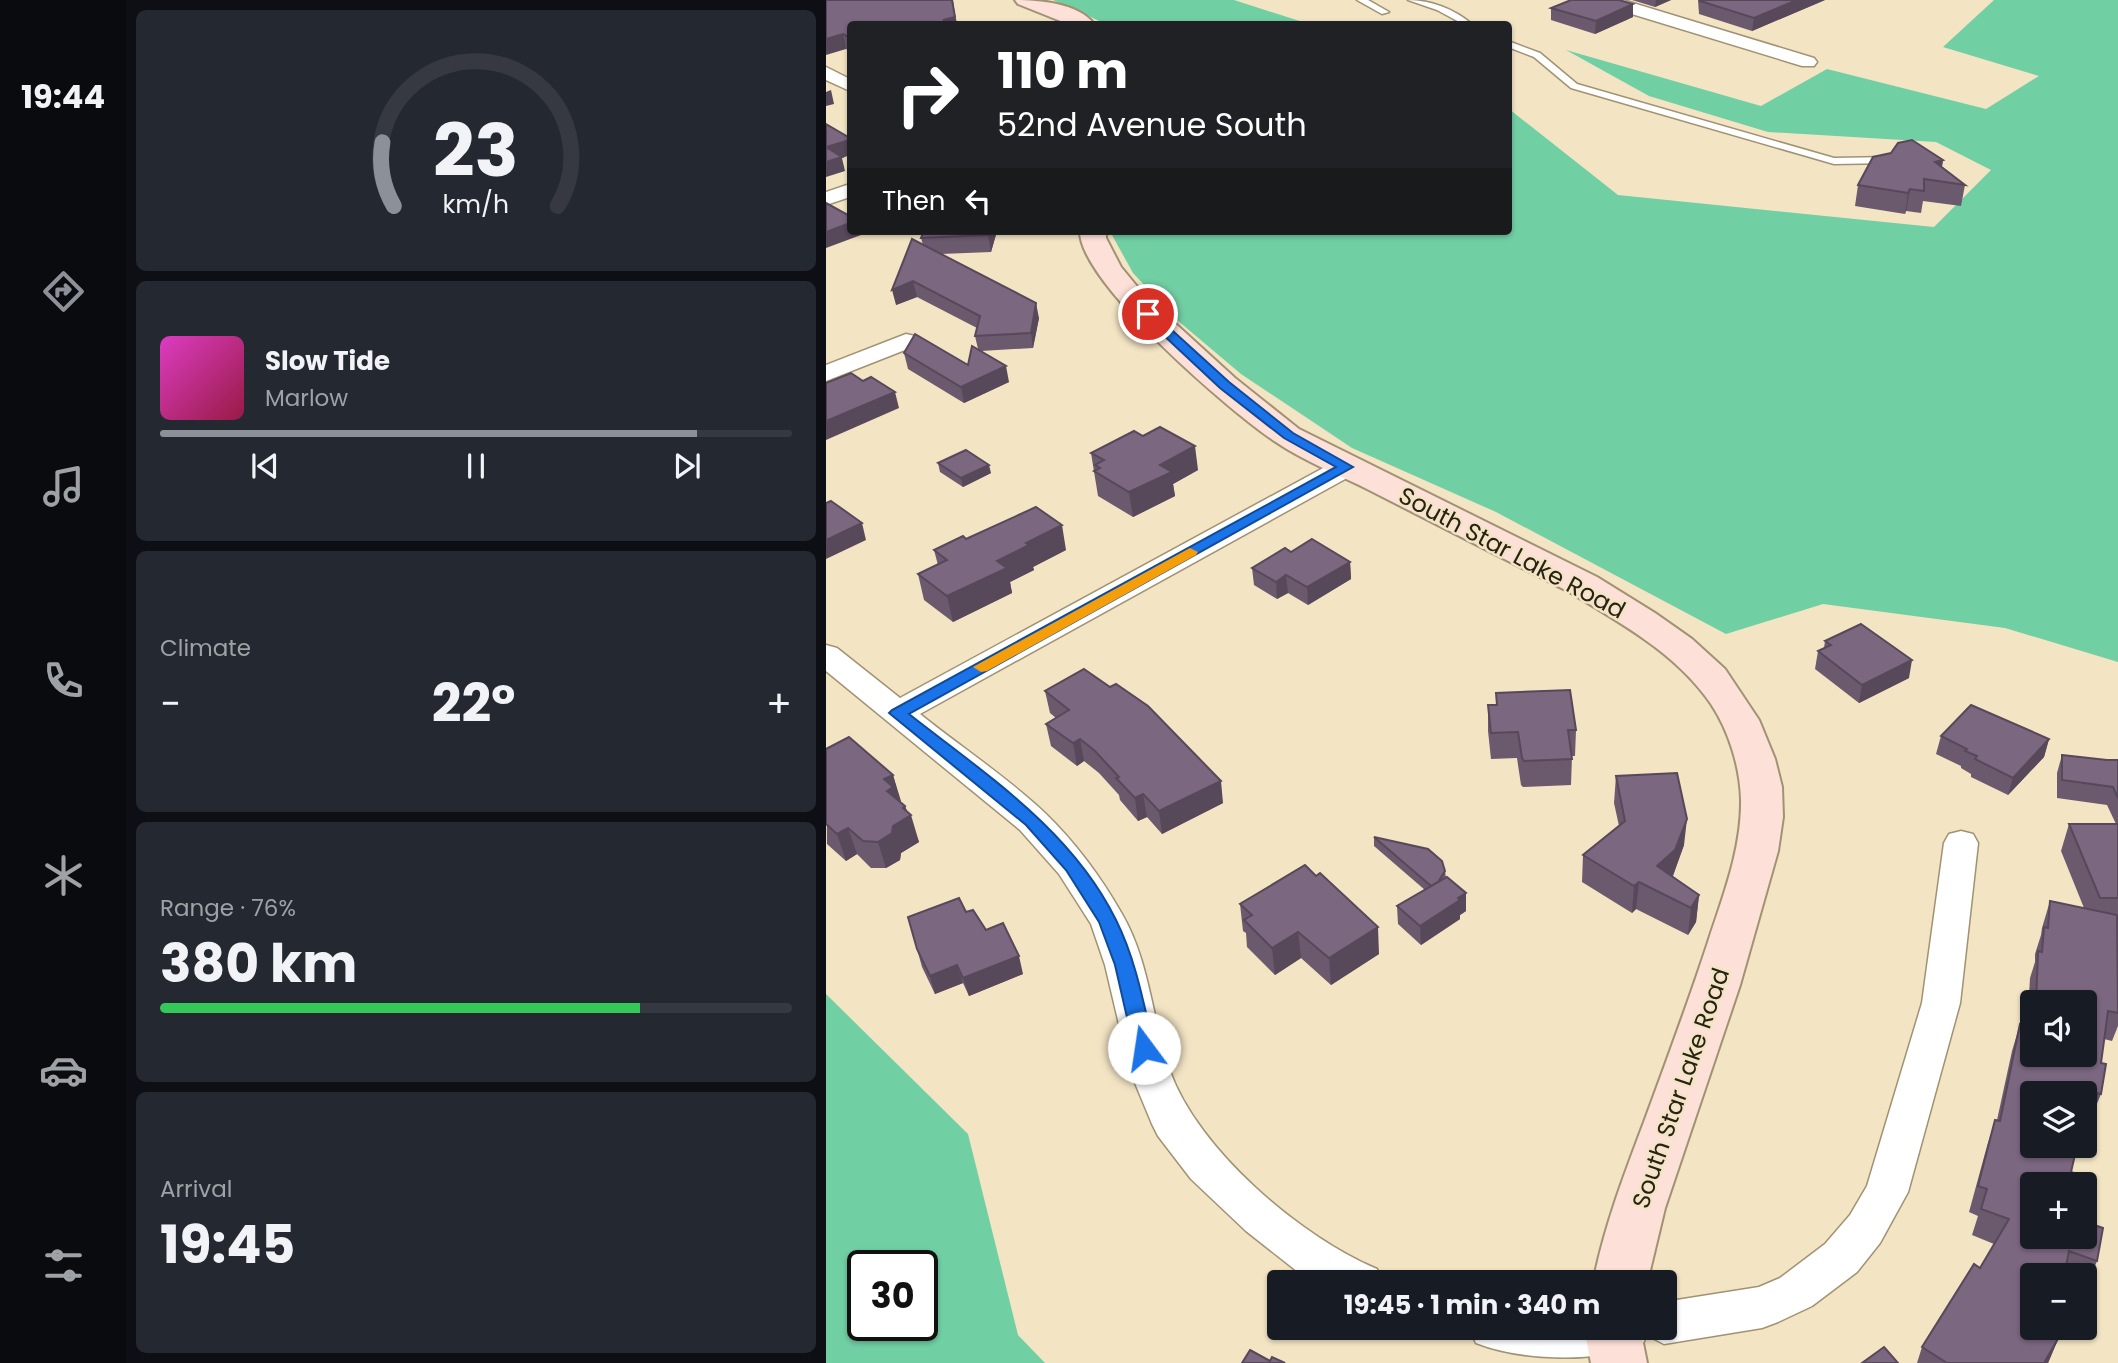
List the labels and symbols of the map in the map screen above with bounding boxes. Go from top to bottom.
pin [1118,284,1178,344]
street label: South Star Lake Road [1393,479,1631,626]
street label: South Star Lake Road [1624,963,1737,1213]
position arrow [1107,1011,1181,1085]
speed limit sign: 30 [847,1250,938,1341]

